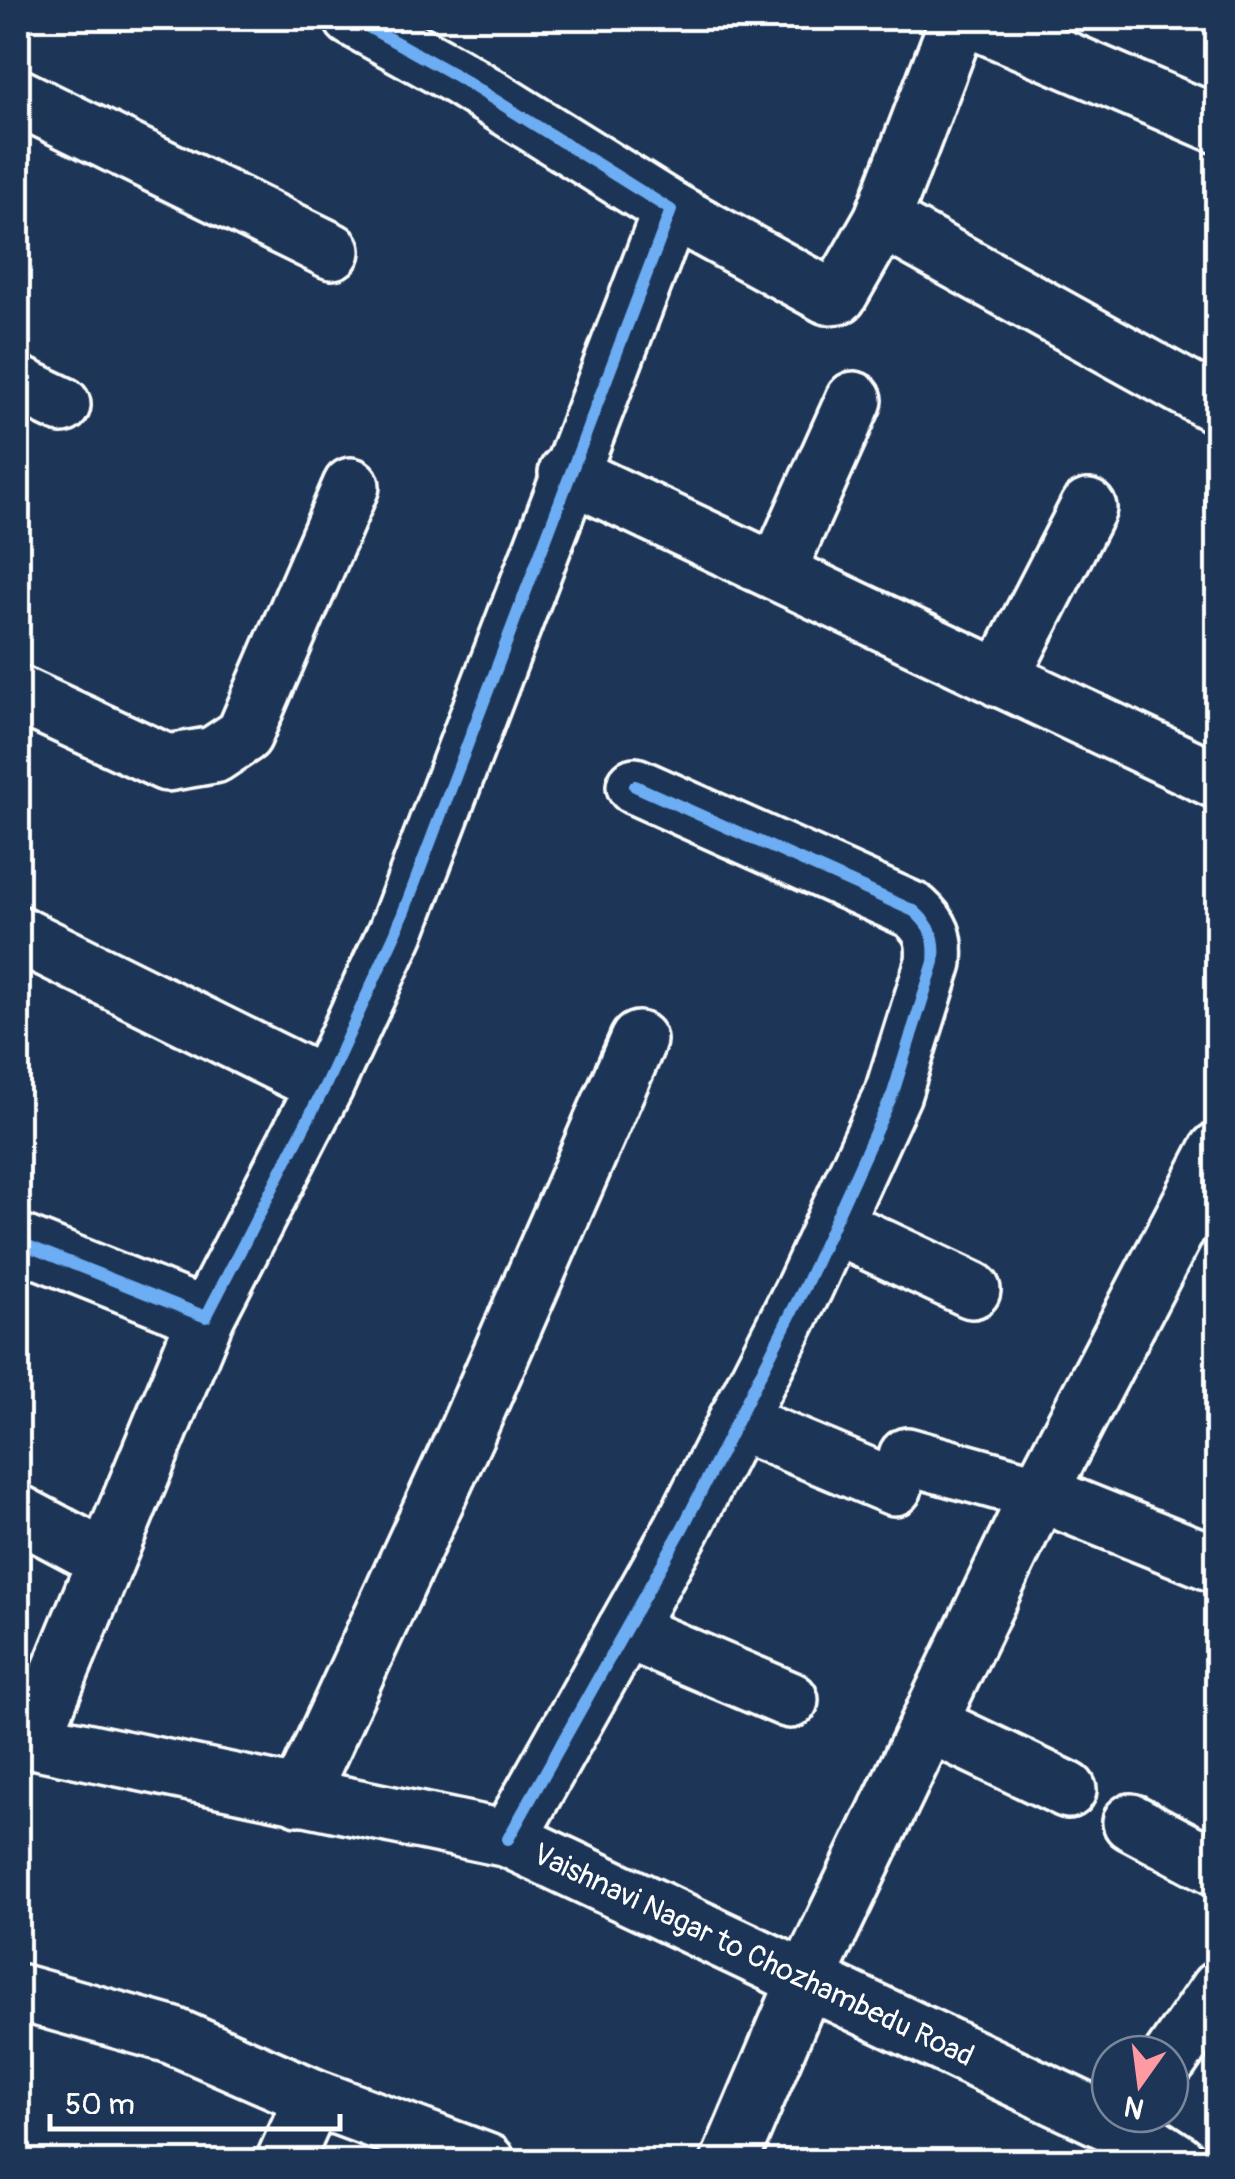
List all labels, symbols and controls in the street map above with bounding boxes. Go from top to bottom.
street label: Vaishnavi Nagar to Chozhambedu Road [527,1835,980,2075]
north arrow [1090,2034,1190,2134]
scale bar [50,2069,340,2131]
text: 50 m [65,2086,135,2123]
text: N [1121,2088,1148,2126]

